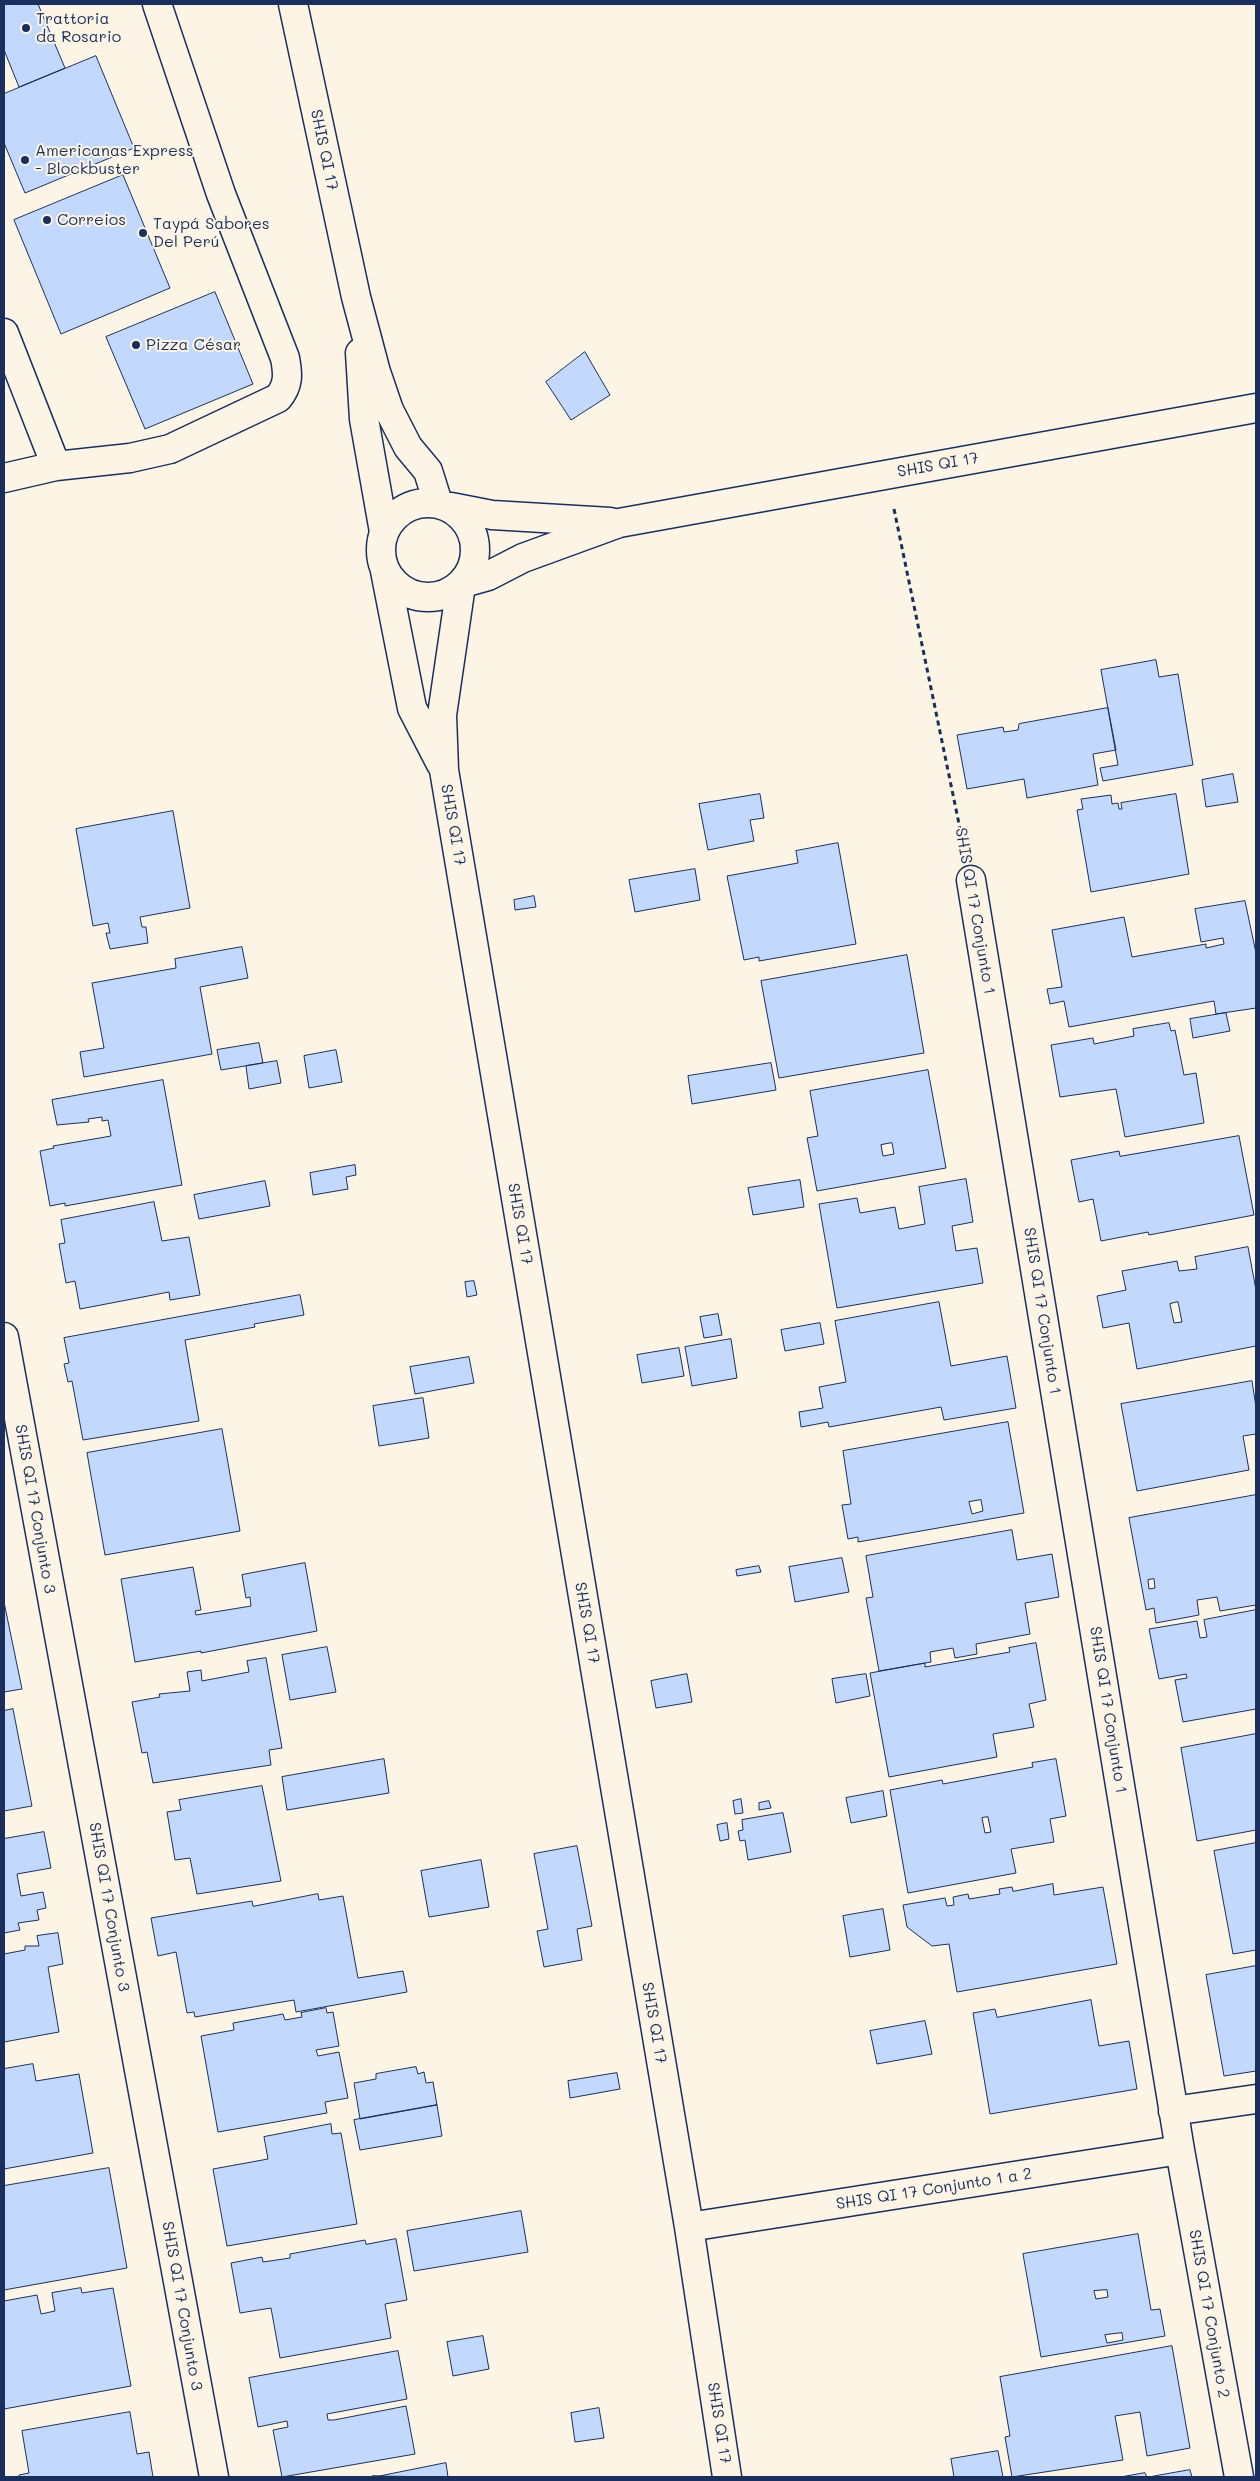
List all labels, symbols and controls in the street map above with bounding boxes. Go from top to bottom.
place label: Trattoria da Rosario [36,9,121,47]
marker: Trattoria da Rosario [20,22,32,34]
street label: SHIS QI 17 [306,108,342,192]
place label: Americanas Express - Blockbuster [35,141,193,179]
marker: Americanas Express - Blockbuster [19,154,31,166]
place label: Correios [57,210,126,230]
marker: Correios [41,214,53,226]
place label: Taypá Sabores Del Perú [153,214,270,252]
marker: Taypá Sabores Del Perú [137,227,149,239]
place label: Pizza César [146,335,241,355]
marker: Pizza César [130,339,142,351]
street label: SHIS QI 17 [896,448,980,482]
street label: SHIS QI 17 [436,783,470,867]
street label: SHIS QI 17 Conjunto 1 [951,826,999,996]
street label: SHIS QI 17 [503,1182,537,1266]
street label: SHIS QI 17 Conjunto 1 [1019,1226,1065,1396]
street label: SHIS QI 17 Conjunto 3 [11,1423,59,1595]
street label: SHIS QI 17 [570,1581,604,1665]
street label: SHIS QI 17 Conjunto 1 [1085,1625,1131,1795]
street label: SHIS QI 17 Conjunto 3 [85,1821,133,1993]
street label: SHIS QI 17 [637,1981,671,2065]
street label: SHIS QI 17 Conjunto 1 a 2 [835,2164,1033,2214]
street label: SHIS QI 17 Conjunto 3 [158,2220,206,2392]
street label: SHIS QI 17 Conjunto 2 [1185,2228,1233,2400]
street label: SHIS QI 17 [703,2381,735,2465]

